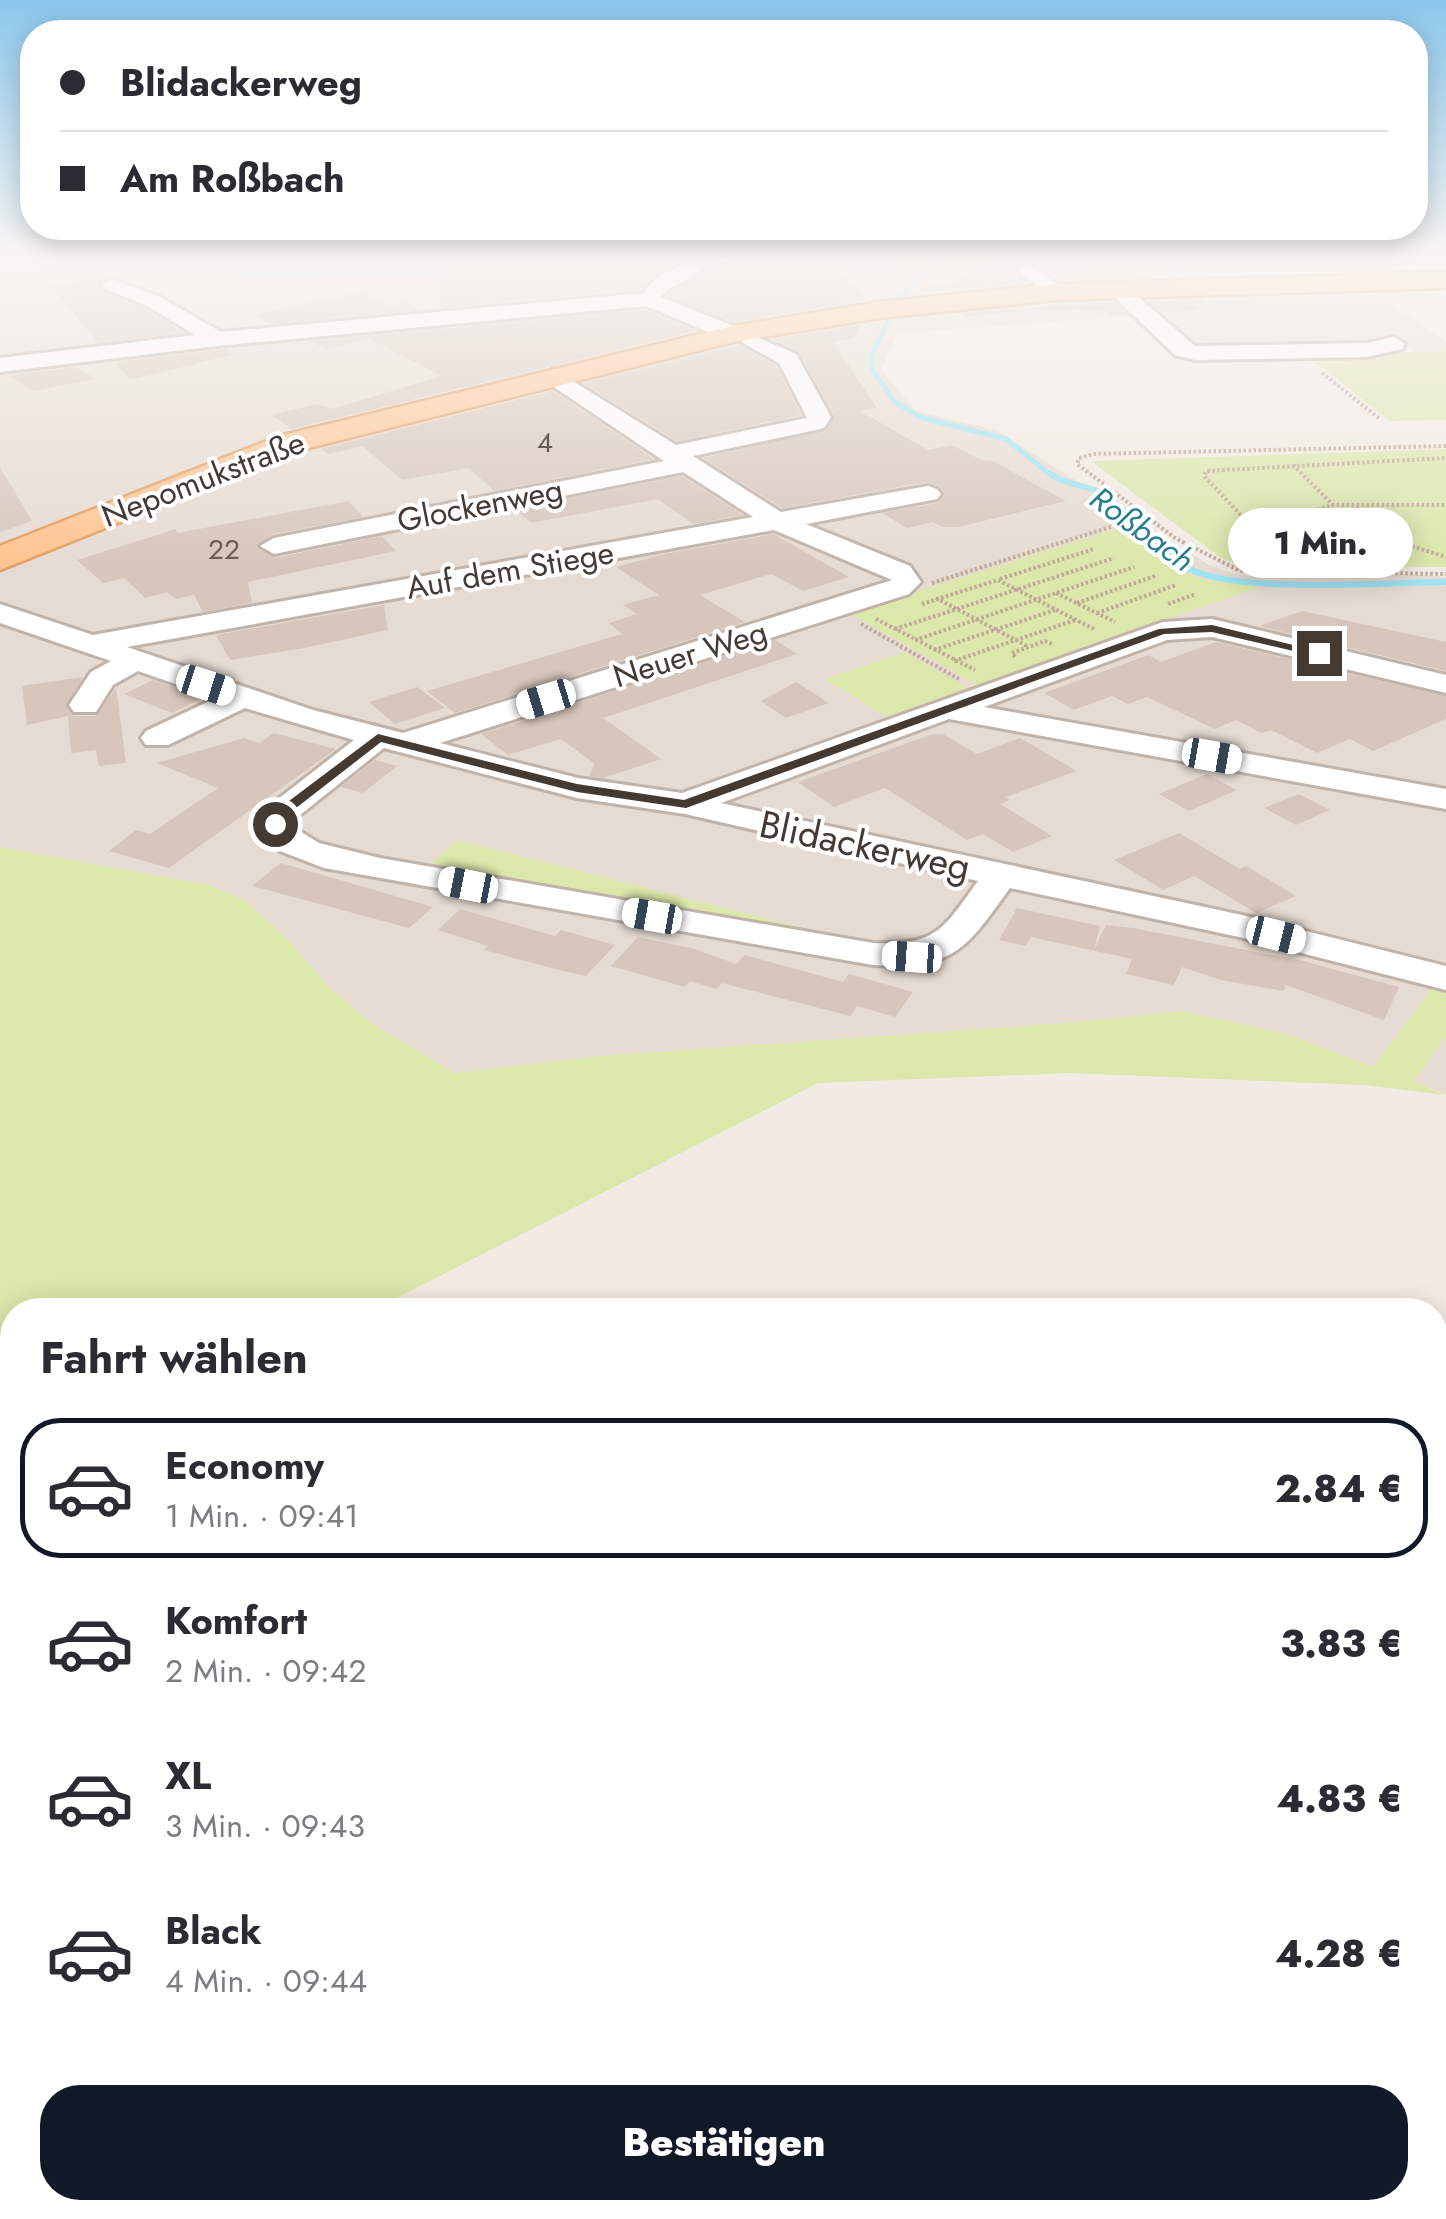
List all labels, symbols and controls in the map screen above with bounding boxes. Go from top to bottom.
text: Blidackerweg [120,55,362,110]
text: Am Roßbach [120,151,345,206]
street label: Nepomukstraße [95,419,311,539]
house number: 4 [537,422,553,463]
street label: Glockenweg [393,466,567,544]
water label: Roßbach [1080,475,1204,583]
callout: 1 Min. [1226,508,1412,578]
text: 1 Min. [1273,520,1368,566]
house number: 22 [208,529,240,570]
street label: Auf dem Stiege [403,529,617,611]
street label: Neuer Weg [607,609,773,699]
route end [1297,631,1342,676]
car [173,661,239,709]
car [513,676,579,722]
car [1180,736,1244,776]
street label: Blidackerweg [754,796,976,894]
route start [253,802,298,847]
car [436,865,500,905]
car [620,896,684,936]
car [1243,913,1309,957]
car [881,940,943,974]
text: Fahrt wählen [40,1325,308,1390]
text: Economy [165,1438,324,1493]
icon: car [45,1443,135,1533]
text: 2.84 € [1275,1461,1403,1516]
text: 1 Min. · 09:41 [165,1493,359,1539]
text: Komfort [165,1593,307,1648]
icon: car [45,1598,135,1688]
text: 3.83 € [1280,1616,1403,1671]
text: 2 Min. · 09:42 [165,1648,366,1694]
text: XL [165,1748,211,1803]
icon: car [45,1753,135,1843]
text: 4.83 € [1276,1771,1403,1826]
text: 3 Min. · 09:43 [165,1803,365,1849]
text: Black [165,1903,262,1958]
icon: car [45,1908,135,1998]
text: 4.28 € [1275,1926,1403,1981]
text: 4 Min. · 09:44 [165,1958,367,2004]
button: Bestätigen [40,2085,1408,2200]

